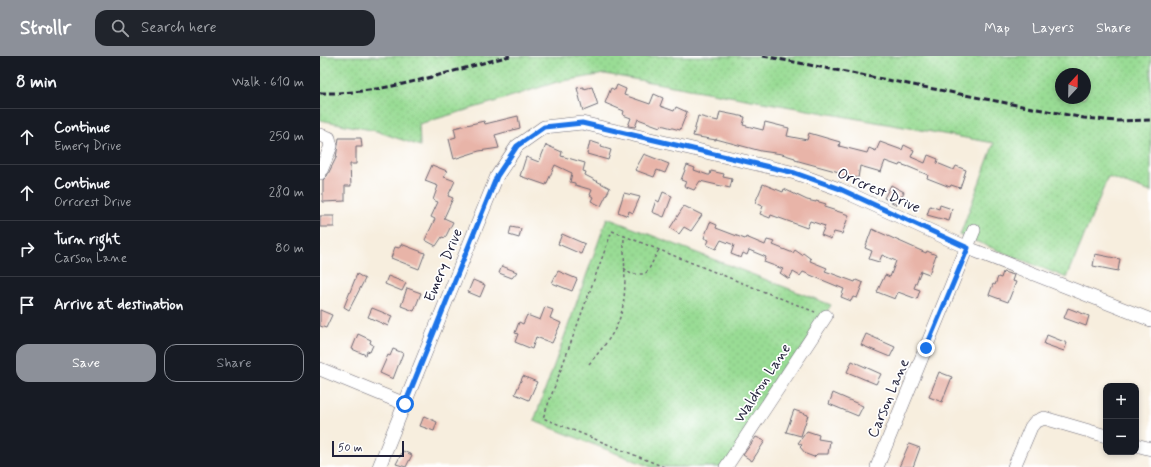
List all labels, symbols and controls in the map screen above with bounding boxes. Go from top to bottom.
search box [95,10,375,46]
text: Strollr [20,16,71,41]
icon: search [109,17,131,39]
text: Search here [141,18,217,38]
text: Map [984,19,1010,37]
text: Layers [1032,19,1074,37]
text: Share [1096,19,1131,37]
north arrow [1055,68,1091,104]
text: 8 min [16,71,57,93]
text: Walk · 610 m [232,74,304,91]
text: Continue [54,118,110,138]
icon: ahead [16,126,38,148]
text: 250 m [269,128,304,145]
text: Emery Drive [54,138,121,155]
street label: Orrcrest Drive [834,164,924,218]
text: Continue [54,174,110,194]
icon: ahead [16,182,38,204]
text: 280 m [269,184,304,201]
text: Orrcrest Drive [54,194,131,211]
street label: Emery Drive [420,225,468,305]
text: Turn right [54,230,121,250]
icon: right [16,238,38,260]
text: 80 m [275,240,304,257]
text: Carson Lane [54,250,127,267]
icon: arrive [16,294,38,316]
text: Arrive at destination [54,295,183,315]
route end [917,339,935,357]
street label: Waldron Lane [730,340,796,427]
button: Save [16,344,156,382]
button: Share [164,344,304,382]
street label: Carson Lane [863,356,915,441]
map controls [1103,383,1139,455]
button: + [1103,383,1139,419]
route start [396,395,414,413]
button: − [1103,419,1139,455]
scale bar [332,439,404,458]
text: 50 m [338,441,363,455]

